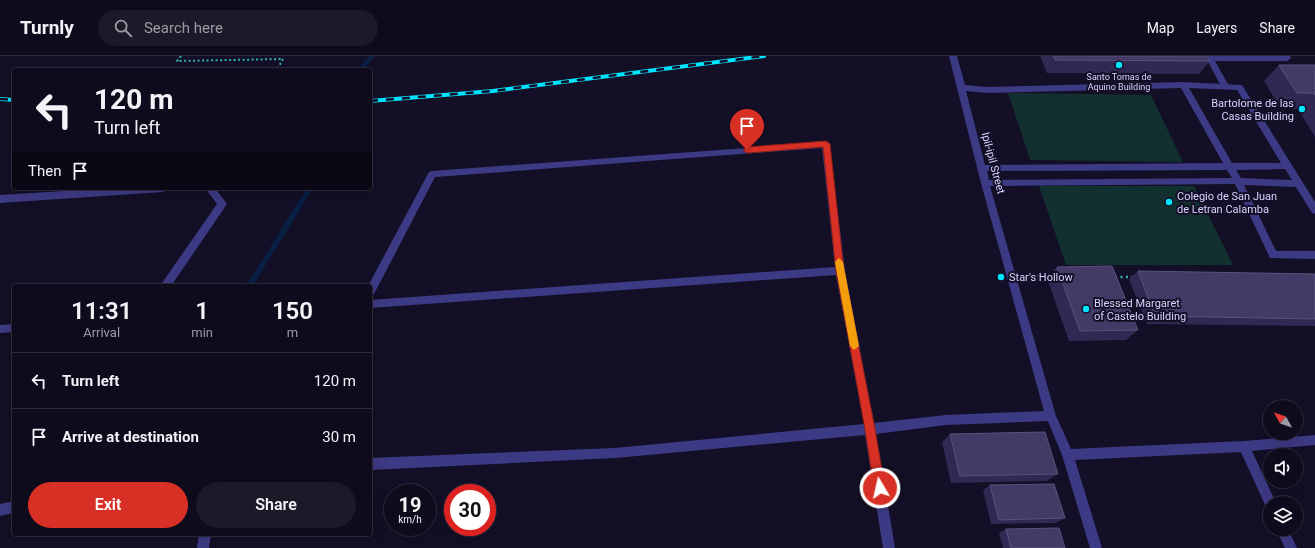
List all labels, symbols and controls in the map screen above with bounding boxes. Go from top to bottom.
search box [98,10,378,46]
text: Turnly [20,16,74,39]
icon: search [112,17,134,39]
text: Search here [144,19,223,37]
text: Map [1147,20,1174,36]
text: Layers [1196,20,1237,36]
text: Share [1259,20,1295,36]
marker: Santo Tomas de Aquino Building [1114,60,1124,70]
place label: Santo Tomas de Aquino Building [1087,72,1152,92]
text: 120 m [94,83,173,116]
icon: left [28,84,80,136]
place label: Bartolome de las Casas Building [1211,97,1294,123]
marker: Bartolome de las Casas Building [1297,104,1307,114]
pin [730,109,764,150]
icon: arrive [736,115,758,137]
text: Turn left [94,117,160,138]
street label: Ipil-ipil Street [979,131,1008,196]
icon: arrive [69,160,91,182]
text: Then [28,162,61,180]
place label: Colegio de San Juan de Letran Calamba [1177,190,1277,216]
marker: Colegio de San Juan de Letran Calamba [1164,197,1174,207]
place label: Star's Hollow [1009,271,1074,284]
marker: Star's Hollow [996,272,1006,282]
text: 11:31 [71,297,132,325]
text: 1 [195,297,209,325]
text: 150 [272,297,313,325]
place label: Blessed Margaret of Castelo Building [1094,297,1186,323]
marker: Blessed Margaret of Castelo Building [1081,304,1091,314]
text: Arrival [83,325,120,340]
text: min [191,325,213,340]
text: m [287,325,298,340]
icon: left [28,370,50,392]
text: Turn left [62,372,119,390]
text: 120 m [314,372,356,390]
north arrow [1263,400,1303,440]
map controls [1263,400,1303,536]
icon: arrive [28,426,50,448]
text: Arrive at destination [62,428,199,446]
text: 30 m [322,428,356,446]
button: sound [1263,448,1303,488]
position arrow [859,467,901,509]
button: Exit [28,482,188,528]
button: Share [196,482,356,528]
speed limit sign: 30 [444,484,496,536]
text: 19 [399,493,421,517]
button: layers [1263,496,1303,536]
text: km/h [398,514,422,525]

